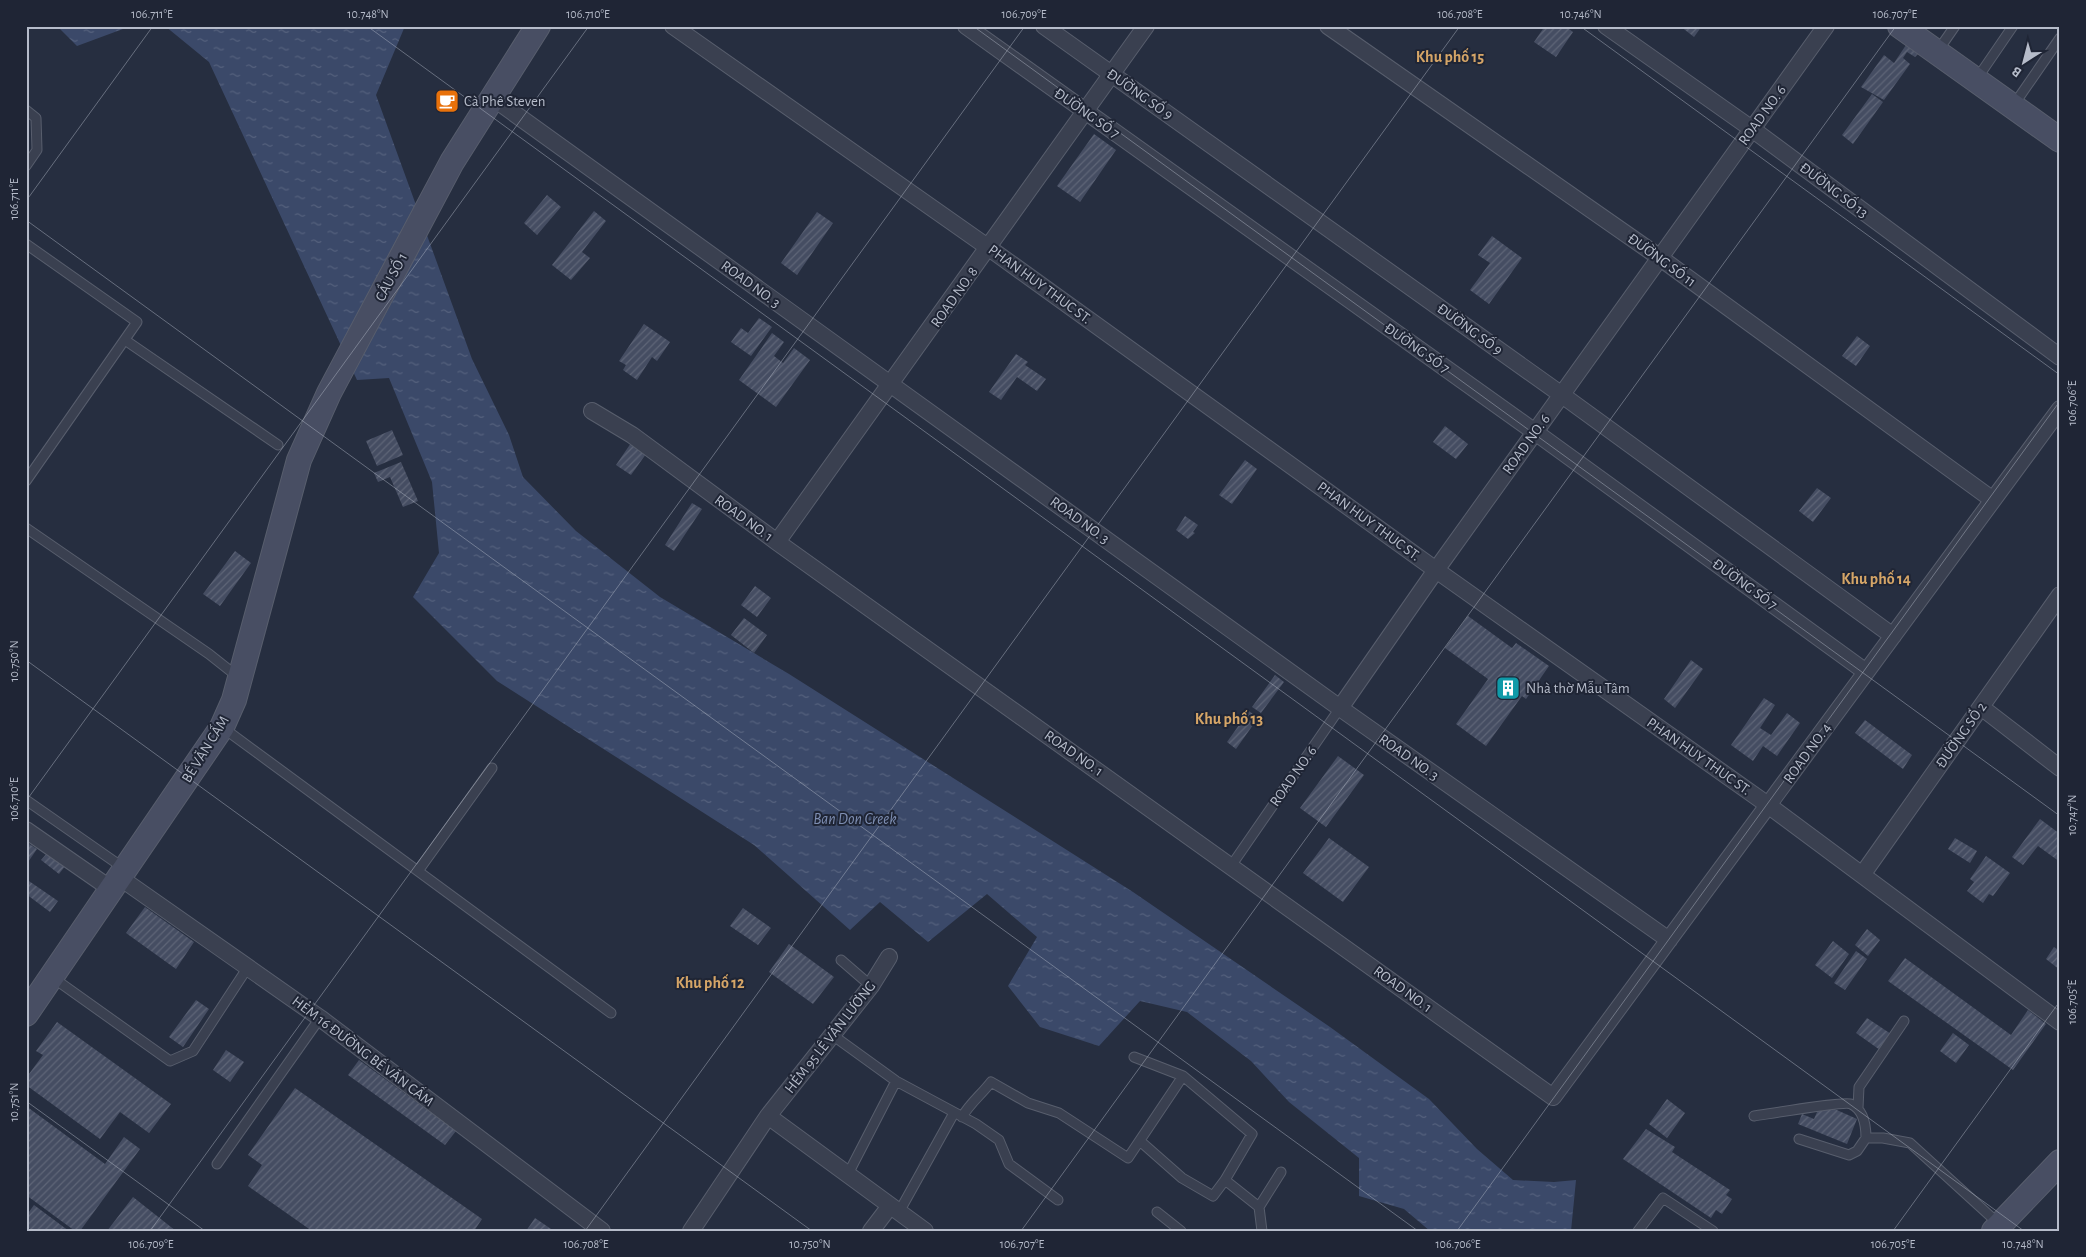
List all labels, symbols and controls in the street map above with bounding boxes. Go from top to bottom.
text: 106.711°E [131,8,173,20]
text: 10.748°N [347,8,389,20]
text: 106.710°E [566,8,610,20]
text: 106.709°E [1001,8,1047,20]
text: 106.708°E [1437,8,1483,20]
text: 10.746°N [1560,8,1602,20]
text: 106.707°E [1873,8,1917,20]
north arrow [1998,38,2048,88]
district label: Khu phố 15 [1416,48,1484,65]
street label: ĐƯỜNG SỐ 9 [1104,64,1177,123]
text: B [2010,64,2024,80]
street label: ĐƯỜNG SỐ 7 [1051,83,1124,141]
street label: ROAD NO. 6 [1736,83,1789,148]
cafe icon: Cà Phê Steven [434,88,460,114]
place label: Cà Phê Steven [464,94,546,109]
street label: ĐƯỜNG SỐ 13 [1797,158,1872,221]
text: 106.711°E [8,178,20,220]
street label: ĐƯỜNG SỐ 11 [1625,228,1700,290]
street label: PHAN HUY THUC ST. [985,242,1094,327]
street label: CẦU SỐ 1 [370,249,410,304]
street label: ROAD NO. 3 [718,258,783,311]
street label: ROAD NO. 8 [928,264,981,330]
street label: ĐƯỜNG SỐ 9 [1434,298,1507,358]
street label: ĐƯỜNG SỐ 7 [1381,318,1454,376]
text: 106.706°E [2066,380,2078,426]
street label: ROAD NO. 6 [1500,412,1553,477]
street label: PHAN HUY THUC ST. [1314,479,1423,564]
street label: ROAD NO. 1 [712,492,776,545]
street label: ROAD NO. 3 [1047,494,1112,547]
street label: ĐƯỜNG SỐ 7 [1709,554,1782,613]
district label: Khu phố 14 [1841,570,1911,587]
text: 10.750°N [8,640,20,682]
building icon: Nhà thờ Mẫu Tâm [1495,675,1521,701]
place label: Nhà thờ Mẫu Tâm [1526,680,1630,696]
street label: ĐƯỜNG SỐ 2 [1931,698,1990,771]
district label: Khu phố 13 [1195,710,1263,727]
street label: BẾ VĂN CẤM [176,712,232,785]
street label: PHAN HUY THUC ST. [1644,715,1753,798]
street label: ROAD NO. 4 [1781,720,1834,786]
street label: ROAD NO. 1 [1041,728,1106,779]
street label: ROAD NO. 3 [1376,731,1441,783]
street label: ROAD NO. 6 [1267,743,1320,809]
text: 106.710°E [8,777,20,821]
text: 10.747°N [2066,795,2078,835]
water label: Ban Don Creek [813,811,897,827]
street label: ROAD NO. 1 [1371,963,1435,1016]
district label: Khu phố 12 [675,974,745,991]
street label: HẺM 95 LÊ VĂN LƯƠNG [781,978,879,1096]
text: 106.705°E [2066,980,2078,1024]
street label: HẺM 16 ĐƯỜNG BẾ VĂN CẤM [289,991,438,1109]
text: 10.751°N [8,1082,20,1122]
text: 106.709°E [128,1238,174,1250]
text: 106.708°E [563,1238,609,1250]
text: 10.750°N [789,1238,831,1250]
text: 106.707°E [1000,1238,1044,1250]
text: 106.706°E [1435,1238,1481,1250]
text: 106.705°E [1871,1238,1915,1250]
text: 10.748°N [2002,1238,2044,1250]

